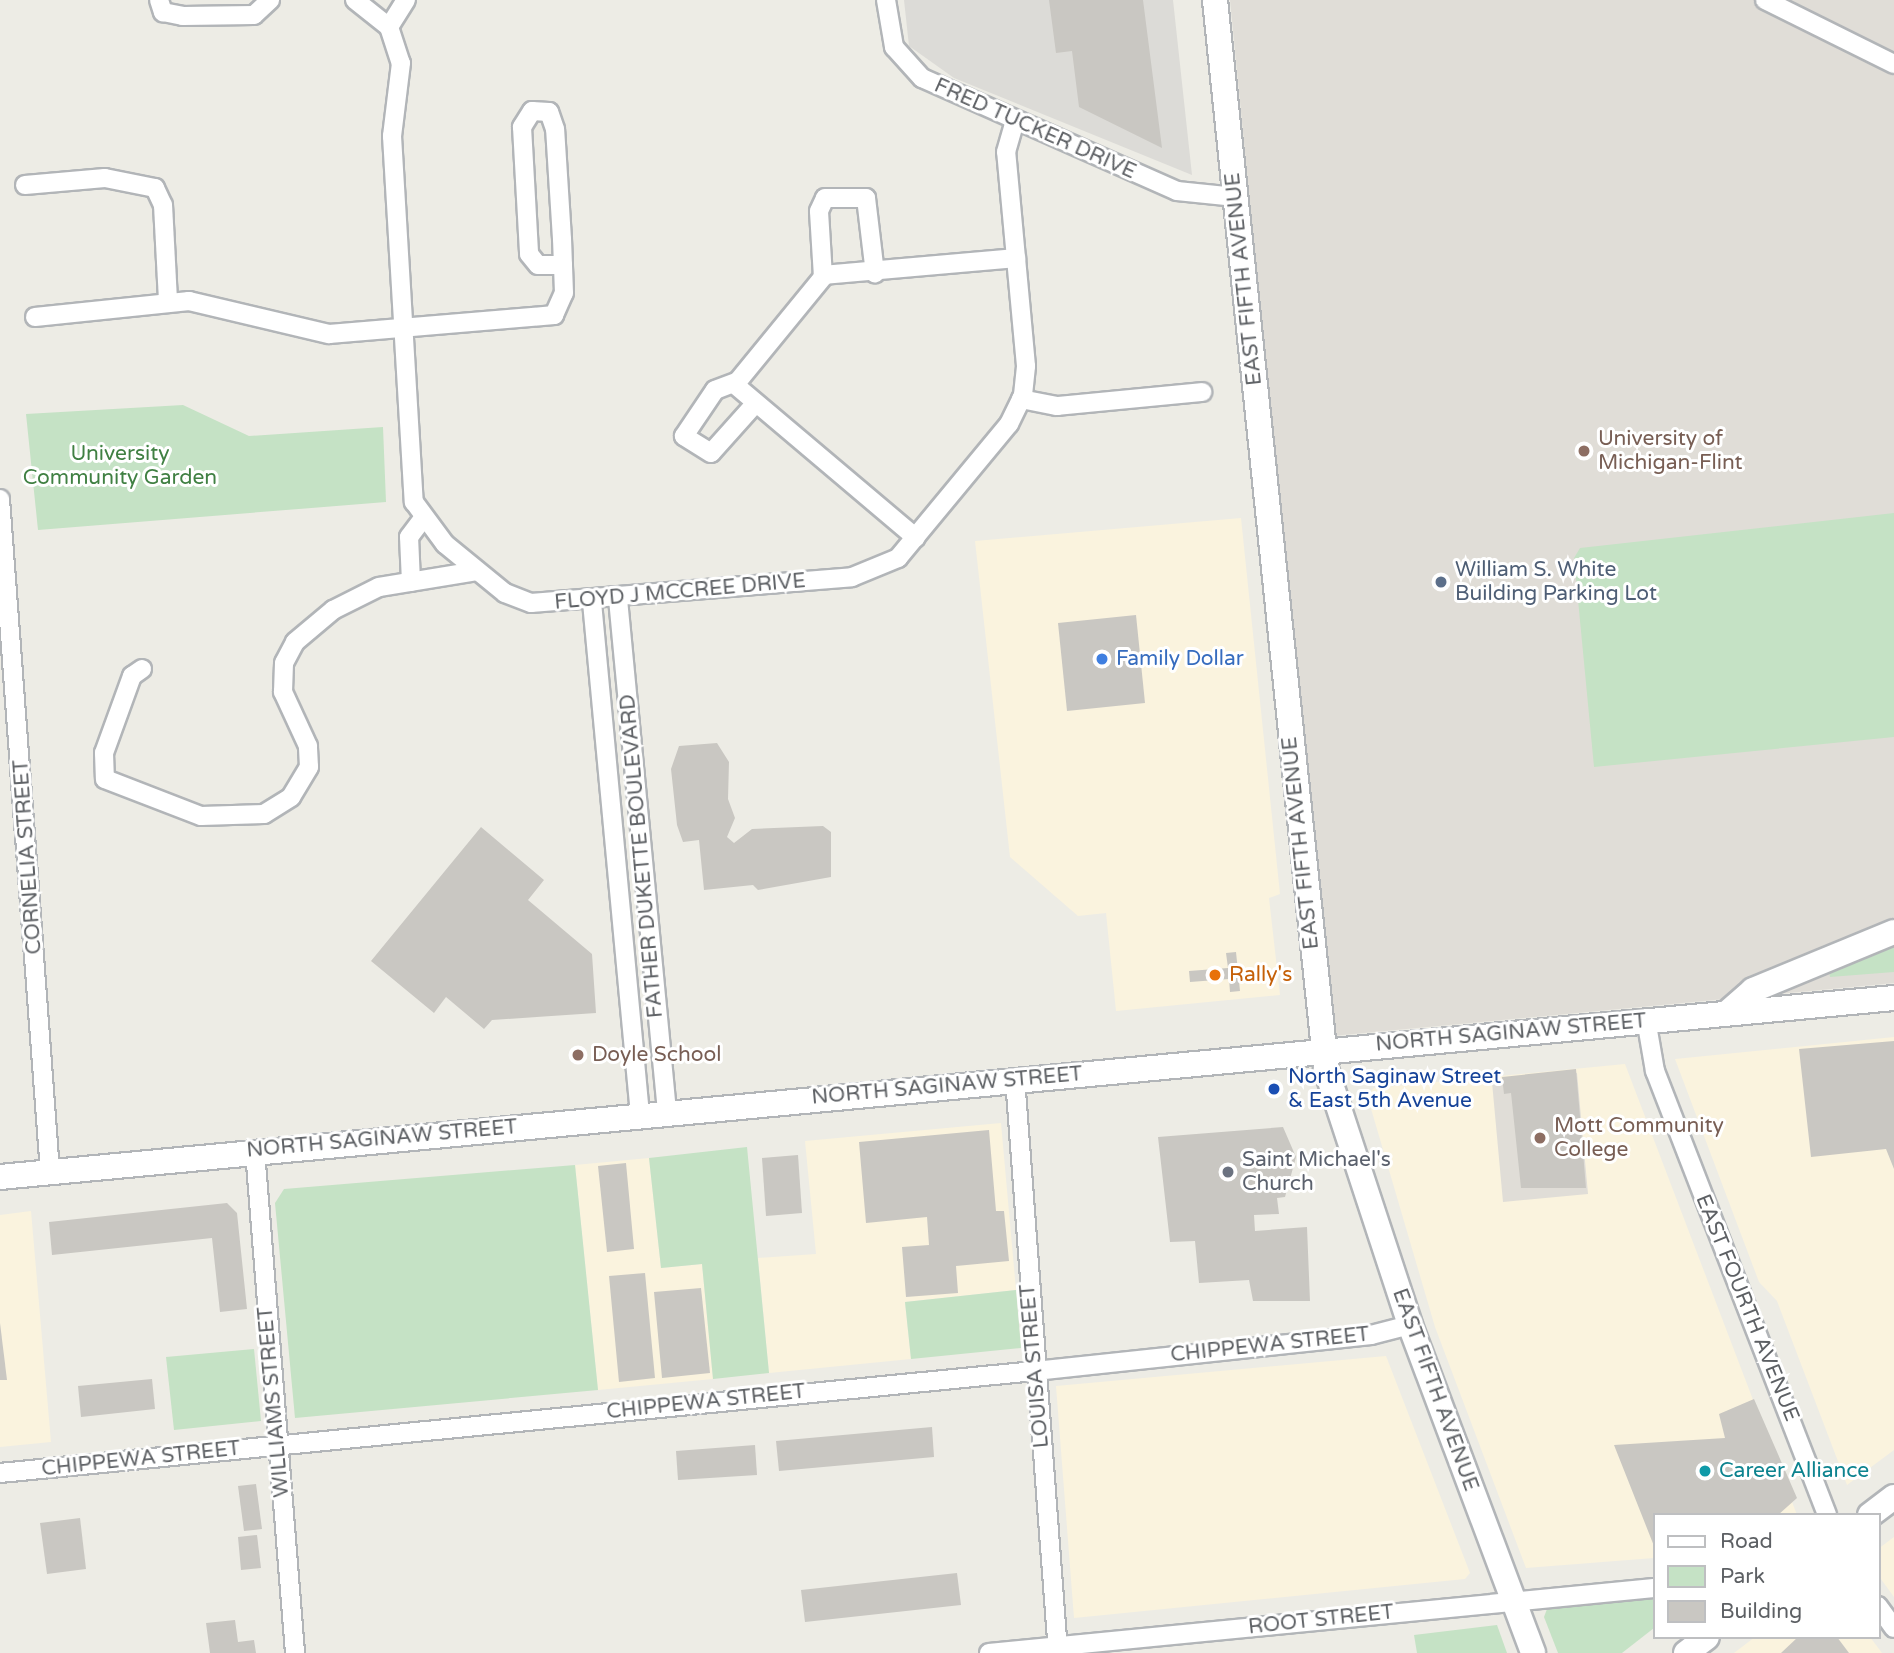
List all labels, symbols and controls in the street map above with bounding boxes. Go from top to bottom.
street label: FRED TUCKER DRIVE [930,73,1140,185]
street label: EAST FIFTH AVENUE [1220,171,1268,387]
place label: University of Michigan-Flint [1598,426,1743,476]
park label: University Community Garden [23,441,217,491]
marker: University of Michigan-Flint [1576,443,1592,459]
place label: William S. White Building Parking Lot [1455,557,1657,607]
street label: FLOYD J MCCREE DRIVE [553,568,807,616]
marker: William S. White Building Parking Lot [1433,574,1449,590]
place label: Family Dollar [1116,646,1244,672]
marker: Family Dollar [1094,651,1110,667]
street label: FATHER DUKETTE BOULEVARD [615,693,669,1019]
street label: EAST FIFTH AVENUE [1277,735,1325,951]
street label: CORNELIA STREET [9,759,47,955]
place label: Rally's [1229,962,1292,988]
marker: Rally's [1207,967,1223,983]
street label: NORTH SAGINAW STREET [1374,1009,1648,1057]
place label: Doyle School [592,1042,722,1068]
marker: Doyle School [570,1047,586,1063]
street label: NORTH SAGINAW STREET [810,1062,1084,1110]
place label: North Saginaw Street & East 5th Avenue [1288,1064,1501,1114]
marker: North Saginaw Street & East 5th Avenue [1266,1081,1282,1097]
place label: Mott Community College [1554,1113,1724,1163]
street label: NORTH SAGINAW STREET [245,1115,519,1163]
marker: Mott Community College [1532,1130,1548,1146]
place label: Saint Michael's Church [1242,1147,1391,1197]
marker: Saint Michael's Church [1220,1164,1236,1180]
street label: EAST FOURTH AVENUE [1690,1191,1804,1425]
street label: LOUISA STREET [1015,1283,1055,1449]
street label: EAST FIFTH AVENUE [1387,1285,1483,1495]
street label: WILLIAMS STREET [253,1306,295,1498]
street label: CHIPPEWA STREET [1169,1322,1371,1368]
street label: CHIPPEWA STREET [605,1379,807,1425]
street label: CHIPPEWA STREET [40,1436,242,1482]
place label: Career Alliance [1719,1458,1869,1484]
marker: Career Alliance [1697,1463,1713,1479]
legend [1652,1513,1880,1639]
text: Road [1720,1529,1773,1554]
text: Park [1720,1564,1765,1589]
text: Building [1720,1599,1802,1624]
street label: ROOT STREET [1247,1600,1395,1640]

